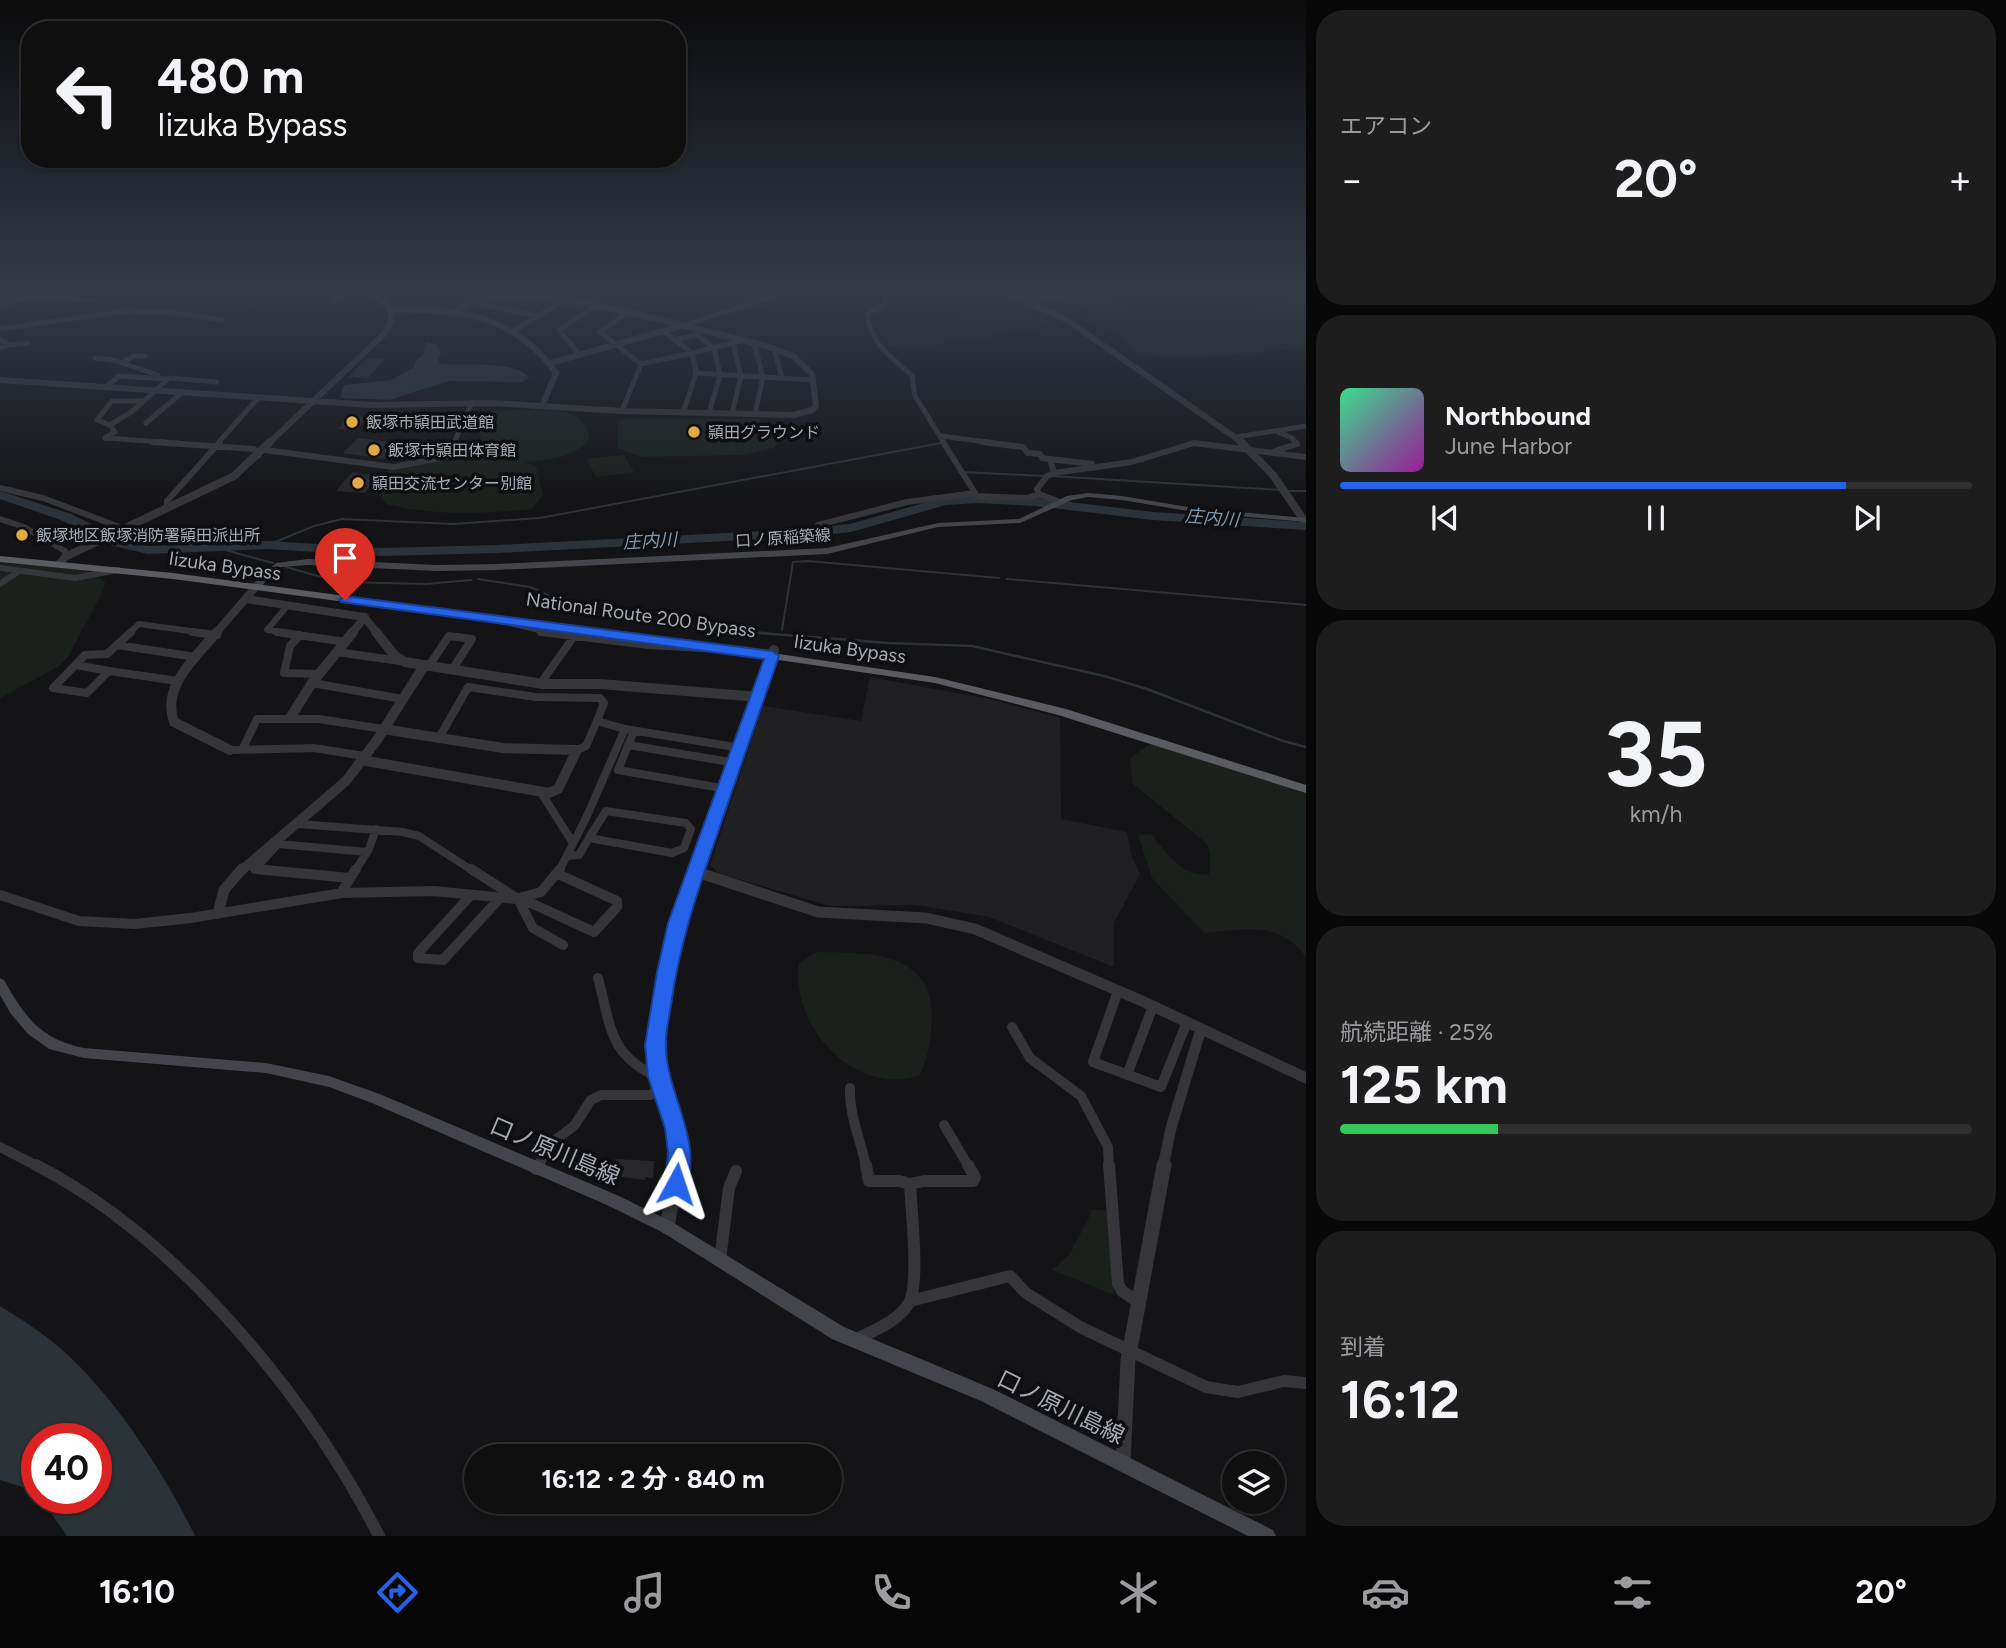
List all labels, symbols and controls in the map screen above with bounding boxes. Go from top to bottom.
text: 480 m [157,46,304,105]
icon: left [42,49,133,140]
text: Iizuka Bypass [157,106,348,144]
text: エアコン [1340,112,1432,140]
text: 20° [1614,148,1698,210]
text: − [1340,157,1364,203]
text: + [1948,157,1972,203]
text: Northbound [1445,400,1591,432]
place label: 飯塚市頴田武道館 [366,413,494,432]
marker: 飯塚市頴田武道館 [344,414,360,430]
place label: 頴田グラウンド [708,423,820,442]
marker: 頴田グラウンド [686,424,702,440]
text: June Harbor [1445,432,1572,460]
place label: 飯塚市頴田体育館 [388,441,516,460]
marker: 飯塚市頴田体育館 [366,442,382,458]
place label: 頴田交流センター別館 [372,474,532,493]
marker: 頴田交流センター別館 [350,475,366,491]
icon: previous [1426,499,1464,537]
icon: pause [1637,499,1675,537]
icon: next [1848,499,1886,537]
water label: 庄内川 [1184,505,1242,531]
street label: 口ノ原稲築線 [734,525,832,551]
place label: 飯塚地区飯塚消防署頴田派出所 [36,526,260,545]
marker: 飯塚地区飯塚消防署頴田派出所 [14,527,30,543]
pin [315,528,375,600]
water label: 庄内川 [622,528,680,553]
icon: arrive [326,539,364,577]
street label: Iizuka Bypass [167,547,283,585]
street label: National Route 200 Bypass [525,587,758,643]
street label: Iizuka Bypass [792,630,908,668]
text: 35 [1604,700,1708,809]
text: km/h [1630,800,1682,828]
text: 航続距離 · 25% [1340,1018,1493,1046]
text: 125 km [1340,1054,1508,1116]
street label: 口ノ原川島線 [486,1111,624,1191]
position arrow [639,1147,713,1221]
text: 到着 [1340,1333,1386,1361]
street label: 口ノ原川島線 [993,1364,1129,1450]
text: 16:12 [1340,1369,1460,1431]
speed limit sign: 40 [21,1423,112,1514]
map controls [1222,1451,1285,1514]
button: layers [1222,1451,1285,1514]
text: 16:12 · 2 分 · 840 m [541,1463,765,1495]
icon: directions [373,1568,422,1617]
icon: music [620,1568,669,1617]
icon: phone [867,1568,916,1617]
icon: climate [1114,1568,1163,1617]
icon: car [1361,1568,1410,1617]
icon: filters [1608,1568,1657,1617]
text: 16:10 [99,1573,175,1611]
text: 20° [1856,1573,1907,1611]

